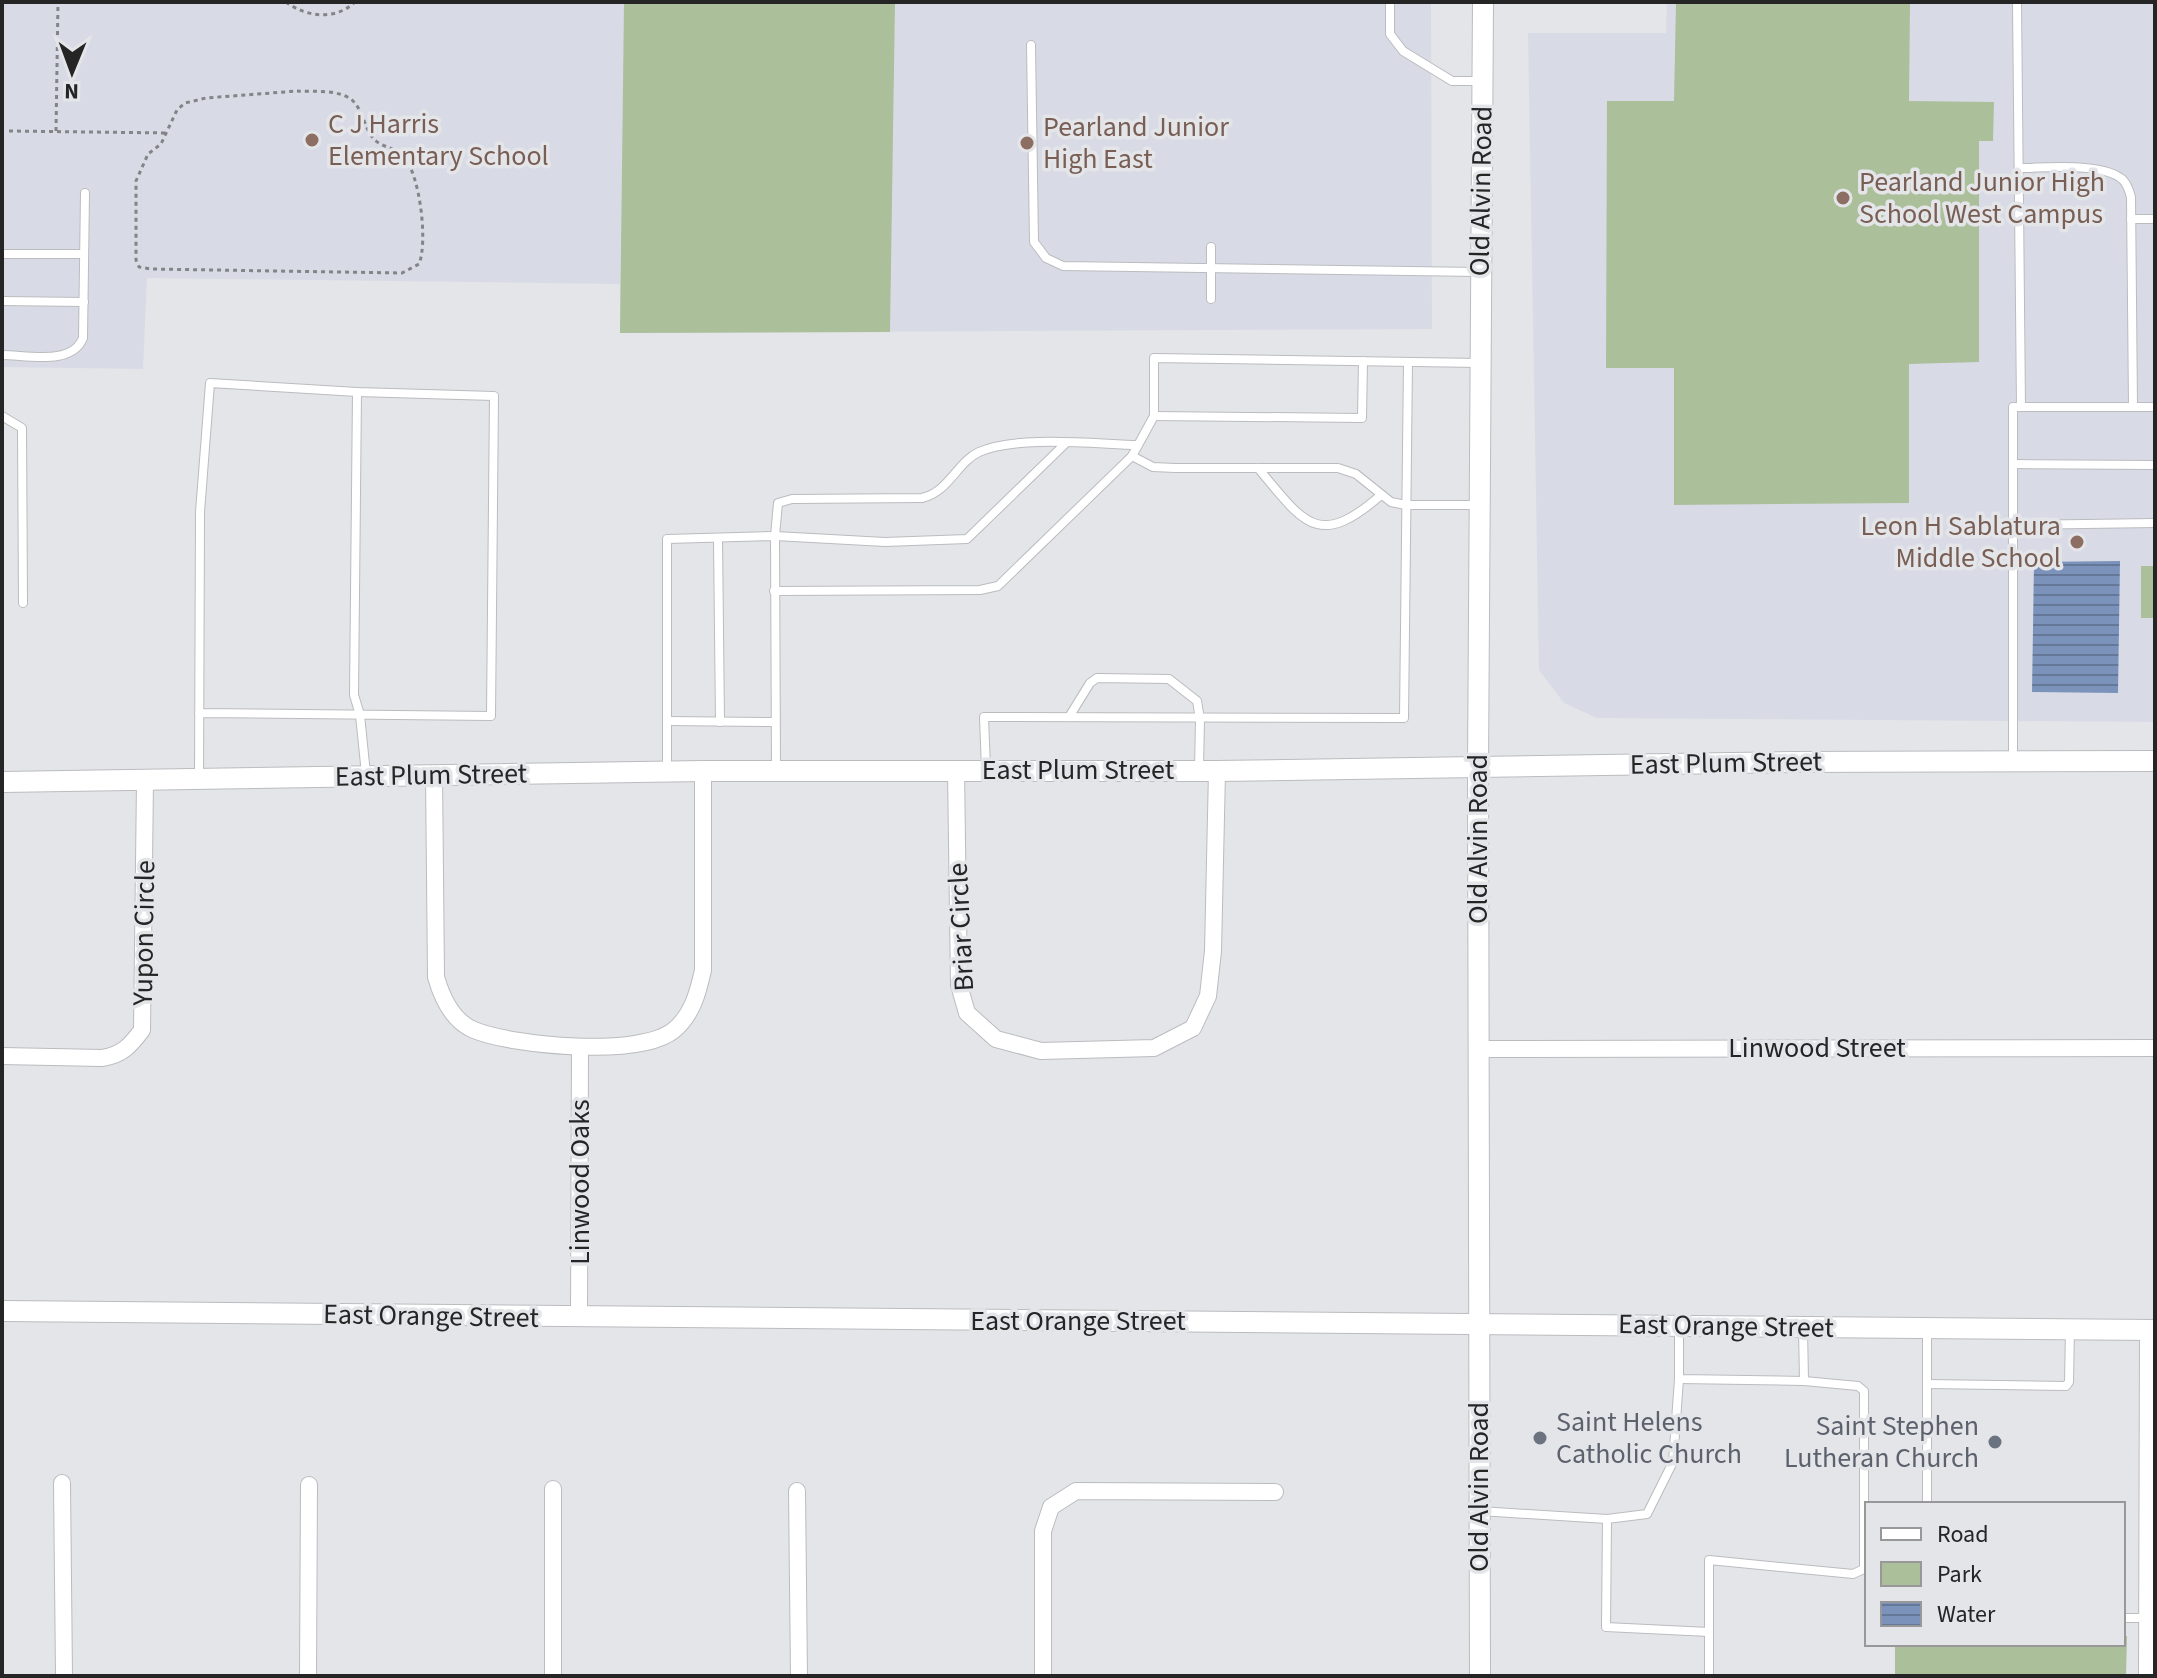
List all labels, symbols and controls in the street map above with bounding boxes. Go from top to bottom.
north arrow [32,32,112,112]
text: N [64,75,79,107]
place label: C J Harris Elementary School [328,104,549,176]
street label: Old Alvin Road [1460,106,1502,276]
place label: Pearland Junior High East [1043,107,1229,179]
marker: C J Harris Elementary School [303,131,321,149]
marker: Pearland Junior High East [1018,134,1036,152]
place label: Pearland Junior High School West Campus [1859,162,2105,234]
marker: Pearland Junior High School West Campus [1834,189,1852,207]
place label: Leon H Sablatura Middle School [1861,506,2061,578]
marker: Leon H Sablatura Middle School [2068,533,2086,551]
street label: East Plum Street [1630,741,1823,785]
street label: East Plum Street [982,750,1175,790]
street label: East Plum Street [335,753,528,797]
street label: Old Alvin Road [1458,754,1498,924]
street label: Yupon Circle [123,860,165,1007]
street label: Briar Circle [938,862,984,992]
street label: Linwood Street [1728,1028,1906,1068]
street label: Linwood Oaks [560,1099,600,1265]
street label: East Orange Street [323,1294,540,1338]
street label: East Orange Street [970,1301,1186,1341]
street label: East Orange Street [1618,1304,1835,1348]
street label: Old Alvin Road [1459,1402,1499,1572]
place label: Saint Helens Catholic Church [1556,1402,1742,1474]
place label: Saint Stephen Lutheran Church [1784,1406,1979,1478]
marker: Saint Helens Catholic Church [1531,1429,1549,1447]
marker: Saint Stephen Lutheran Church [1986,1433,2004,1451]
legend [1865,1502,2125,1646]
text: Road [1937,1517,1989,1552]
text: Park [1937,1557,1982,1592]
text: Water [1937,1597,1996,1632]

